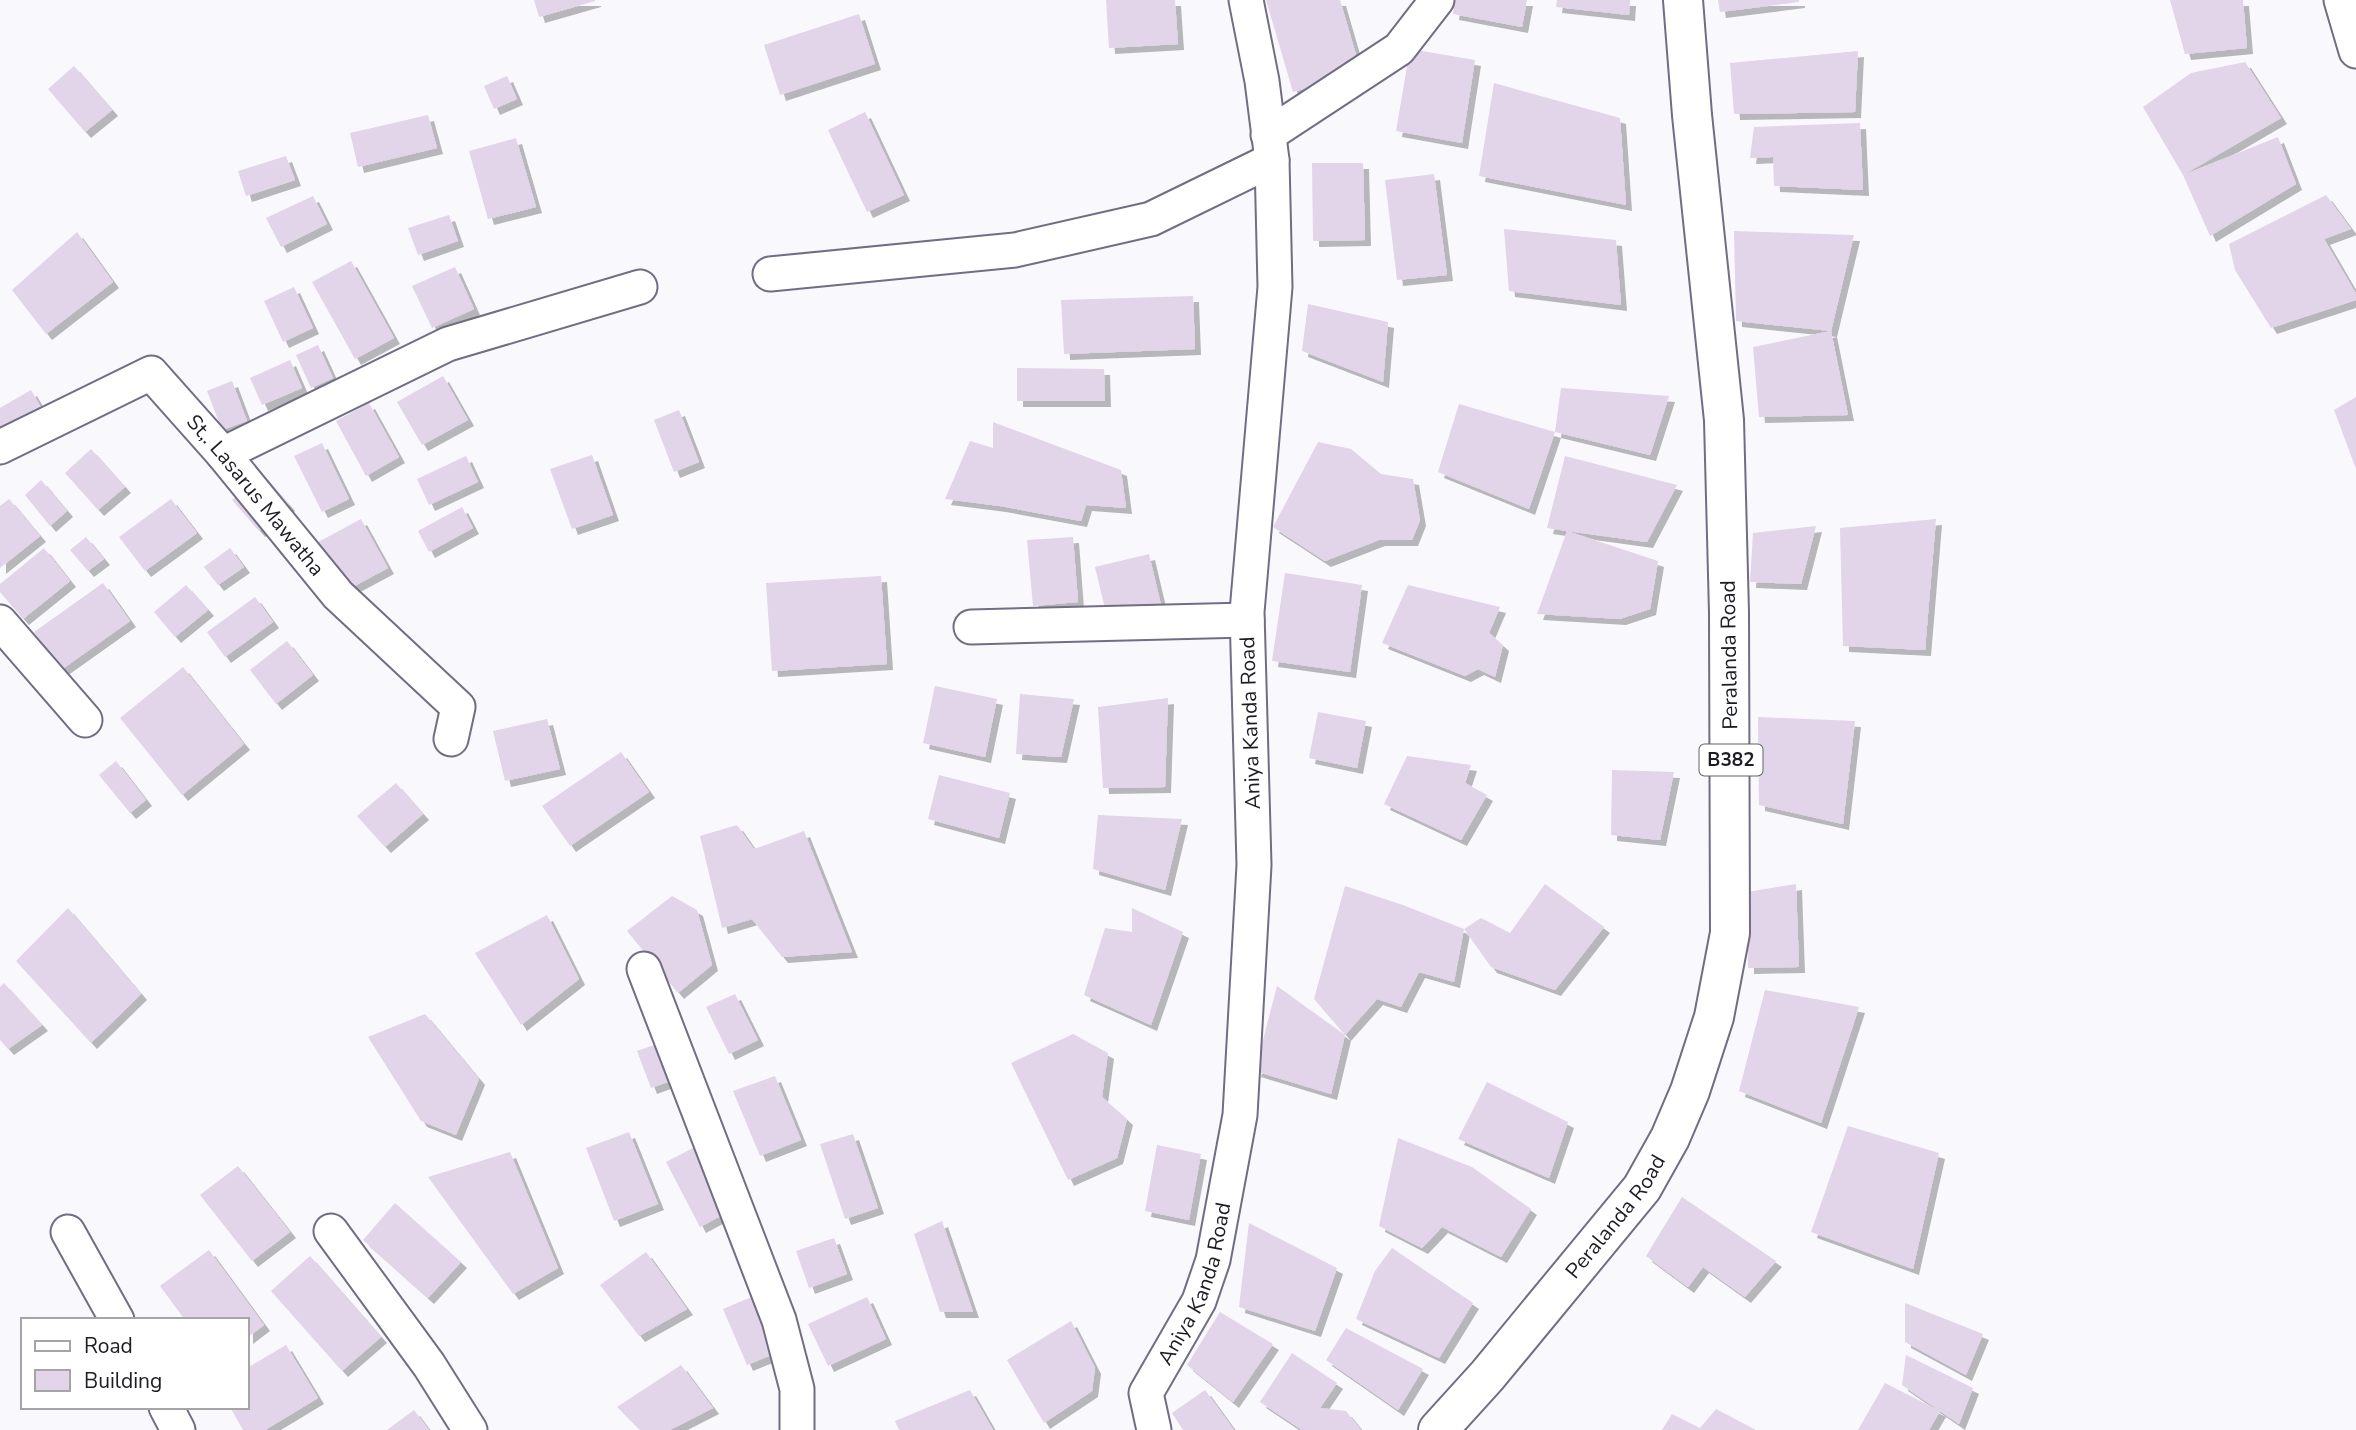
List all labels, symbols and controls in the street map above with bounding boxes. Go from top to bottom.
street label: St,. Lasarus Mawatha [180,408,331,582]
street label: Peralanda Road [1714,580,1744,730]
street label: Aniya Kanda Road [1233,636,1267,810]
road number: B382 [1700,744,1762,776]
street label: Peralanda Road [1559,1150,1672,1284]
street label: Aniya Kanda Road [1151,1200,1237,1370]
legend [21,1318,248,1409]
text: Road [84,1332,133,1360]
text: Building [84,1367,162,1395]

